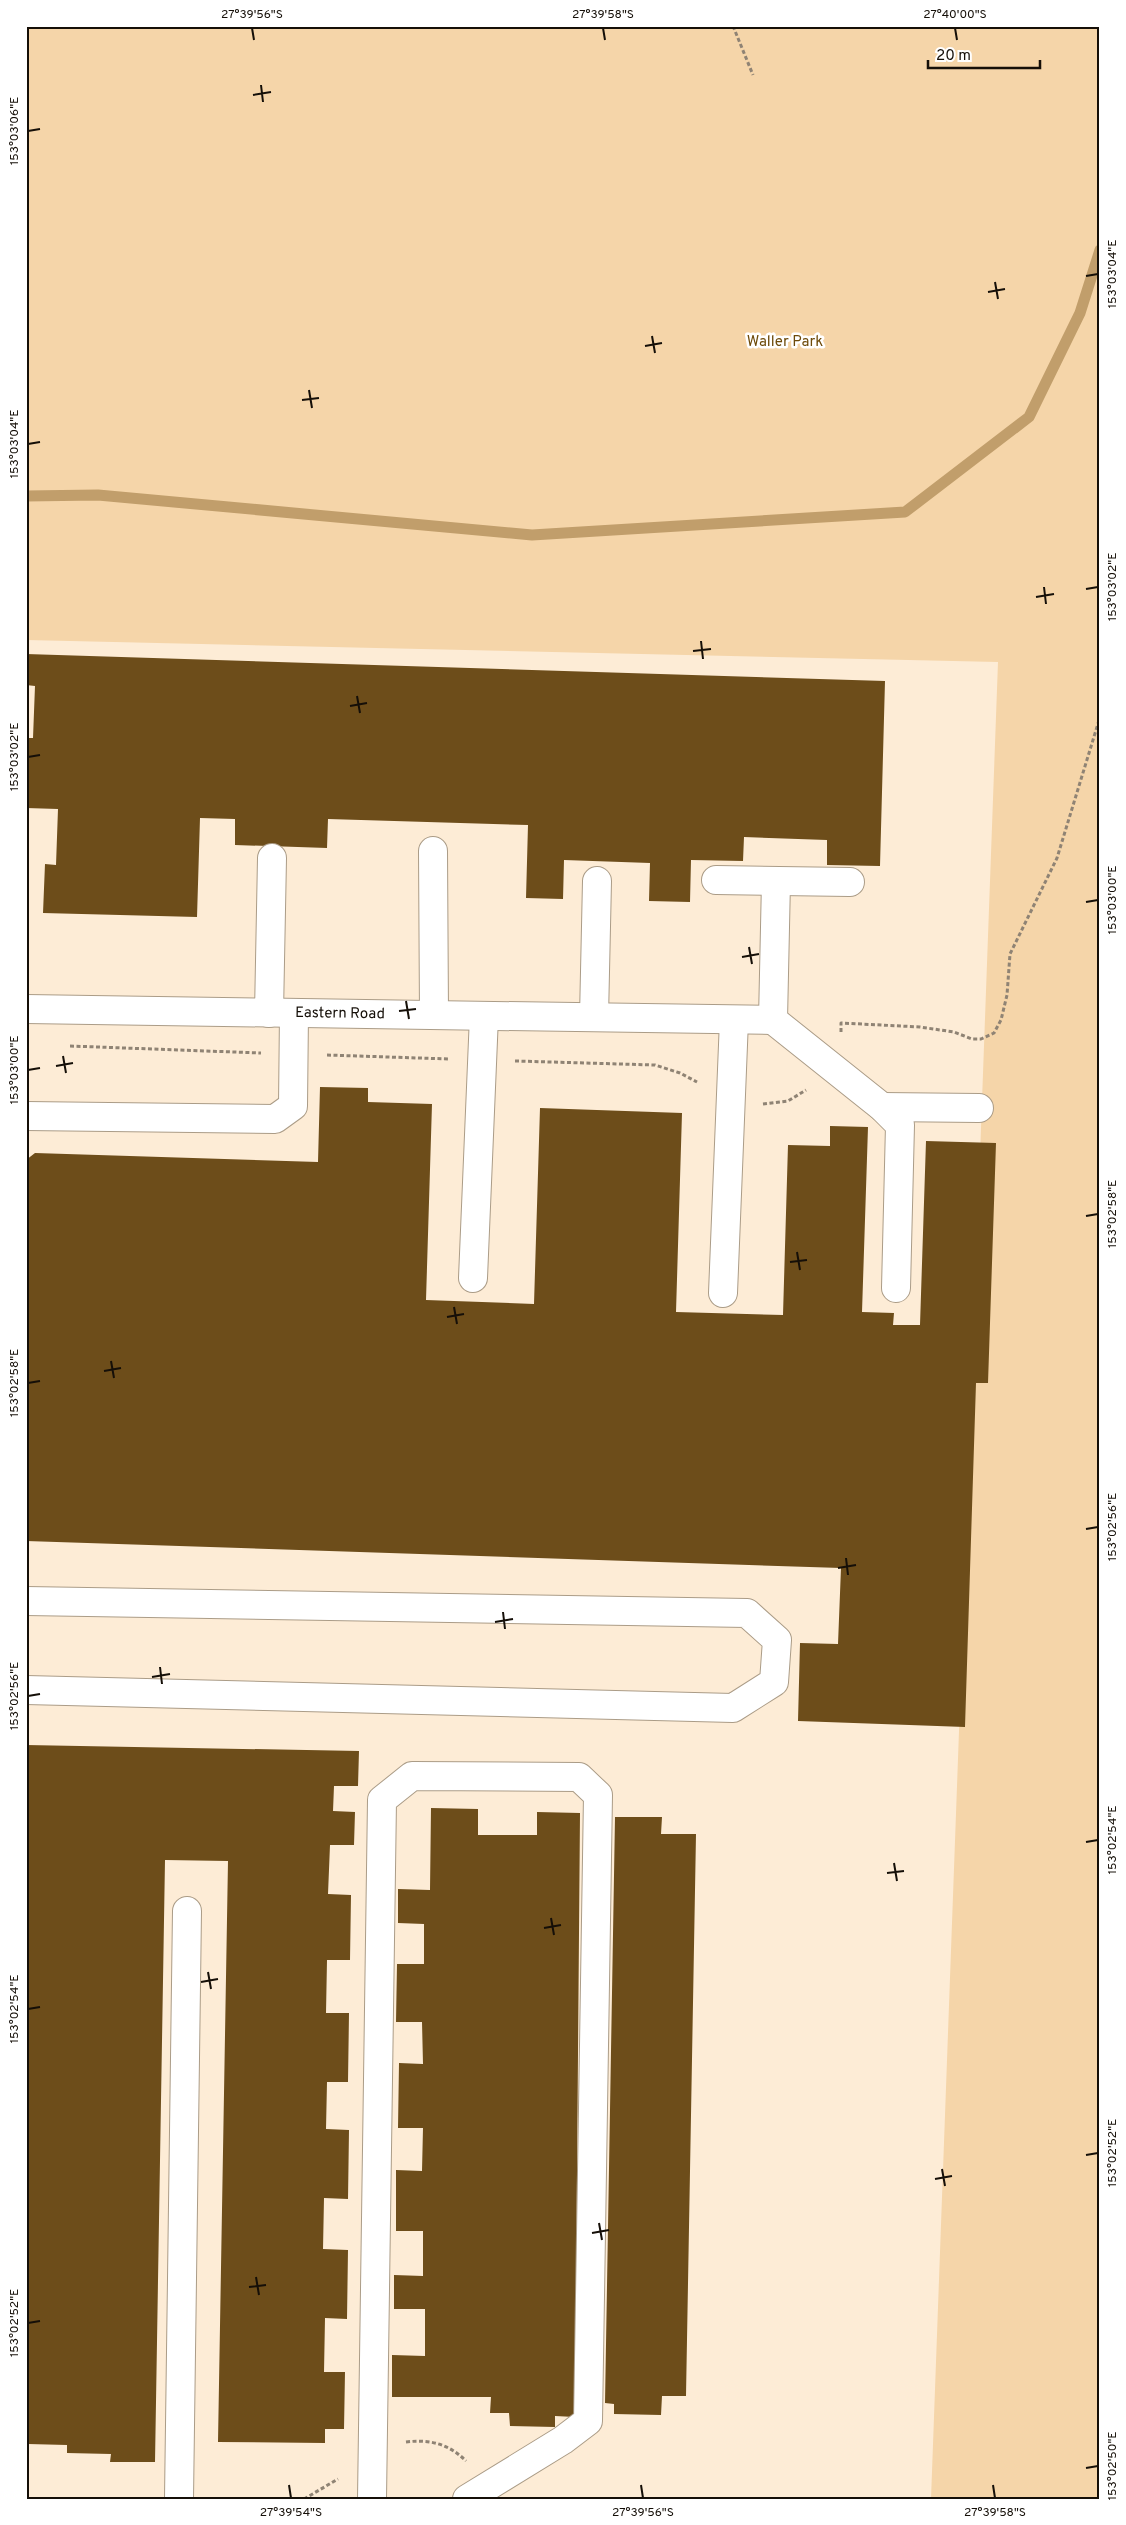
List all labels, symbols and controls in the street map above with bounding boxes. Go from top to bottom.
text: 27°39'56"S [221,7,283,23]
text: 27°39'58"S [572,7,634,23]
text: 27°40'00"S [923,7,987,23]
scale bar [928,38,1041,70]
text: 20 m [936,47,971,66]
text: 153°03'06"E [7,97,23,165]
text: 153°03'04"E [1105,240,1121,308]
park label: Waller Park [747,333,823,352]
text: 153°03'04"E [7,410,23,478]
text: 153°03'02"E [1105,553,1121,621]
text: 153°03'02"E [7,723,23,791]
text: 153°03'00"E [1105,866,1121,934]
street label: Eastern Road [295,1003,385,1024]
text: 153°03'00"E [7,1036,23,1104]
text: 153°02'58"E [1105,1180,1121,1248]
text: 153°02'58"E [7,1349,23,1417]
text: 153°02'56"E [1105,1493,1121,1561]
text: 153°02'56"E [7,1662,23,1730]
text: 153°02'54"E [1105,1806,1121,1874]
text: 153°02'54"E [7,1975,23,2043]
text: 153°02'52"E [1105,2119,1121,2187]
text: 153°02'52"E [7,2289,23,2357]
text: 153°02'50"E [1105,2432,1121,2500]
text: 27°39'54"S [260,2505,322,2521]
text: 27°39'56"S [612,2505,674,2521]
text: 27°39'58"S [964,2505,1026,2521]

